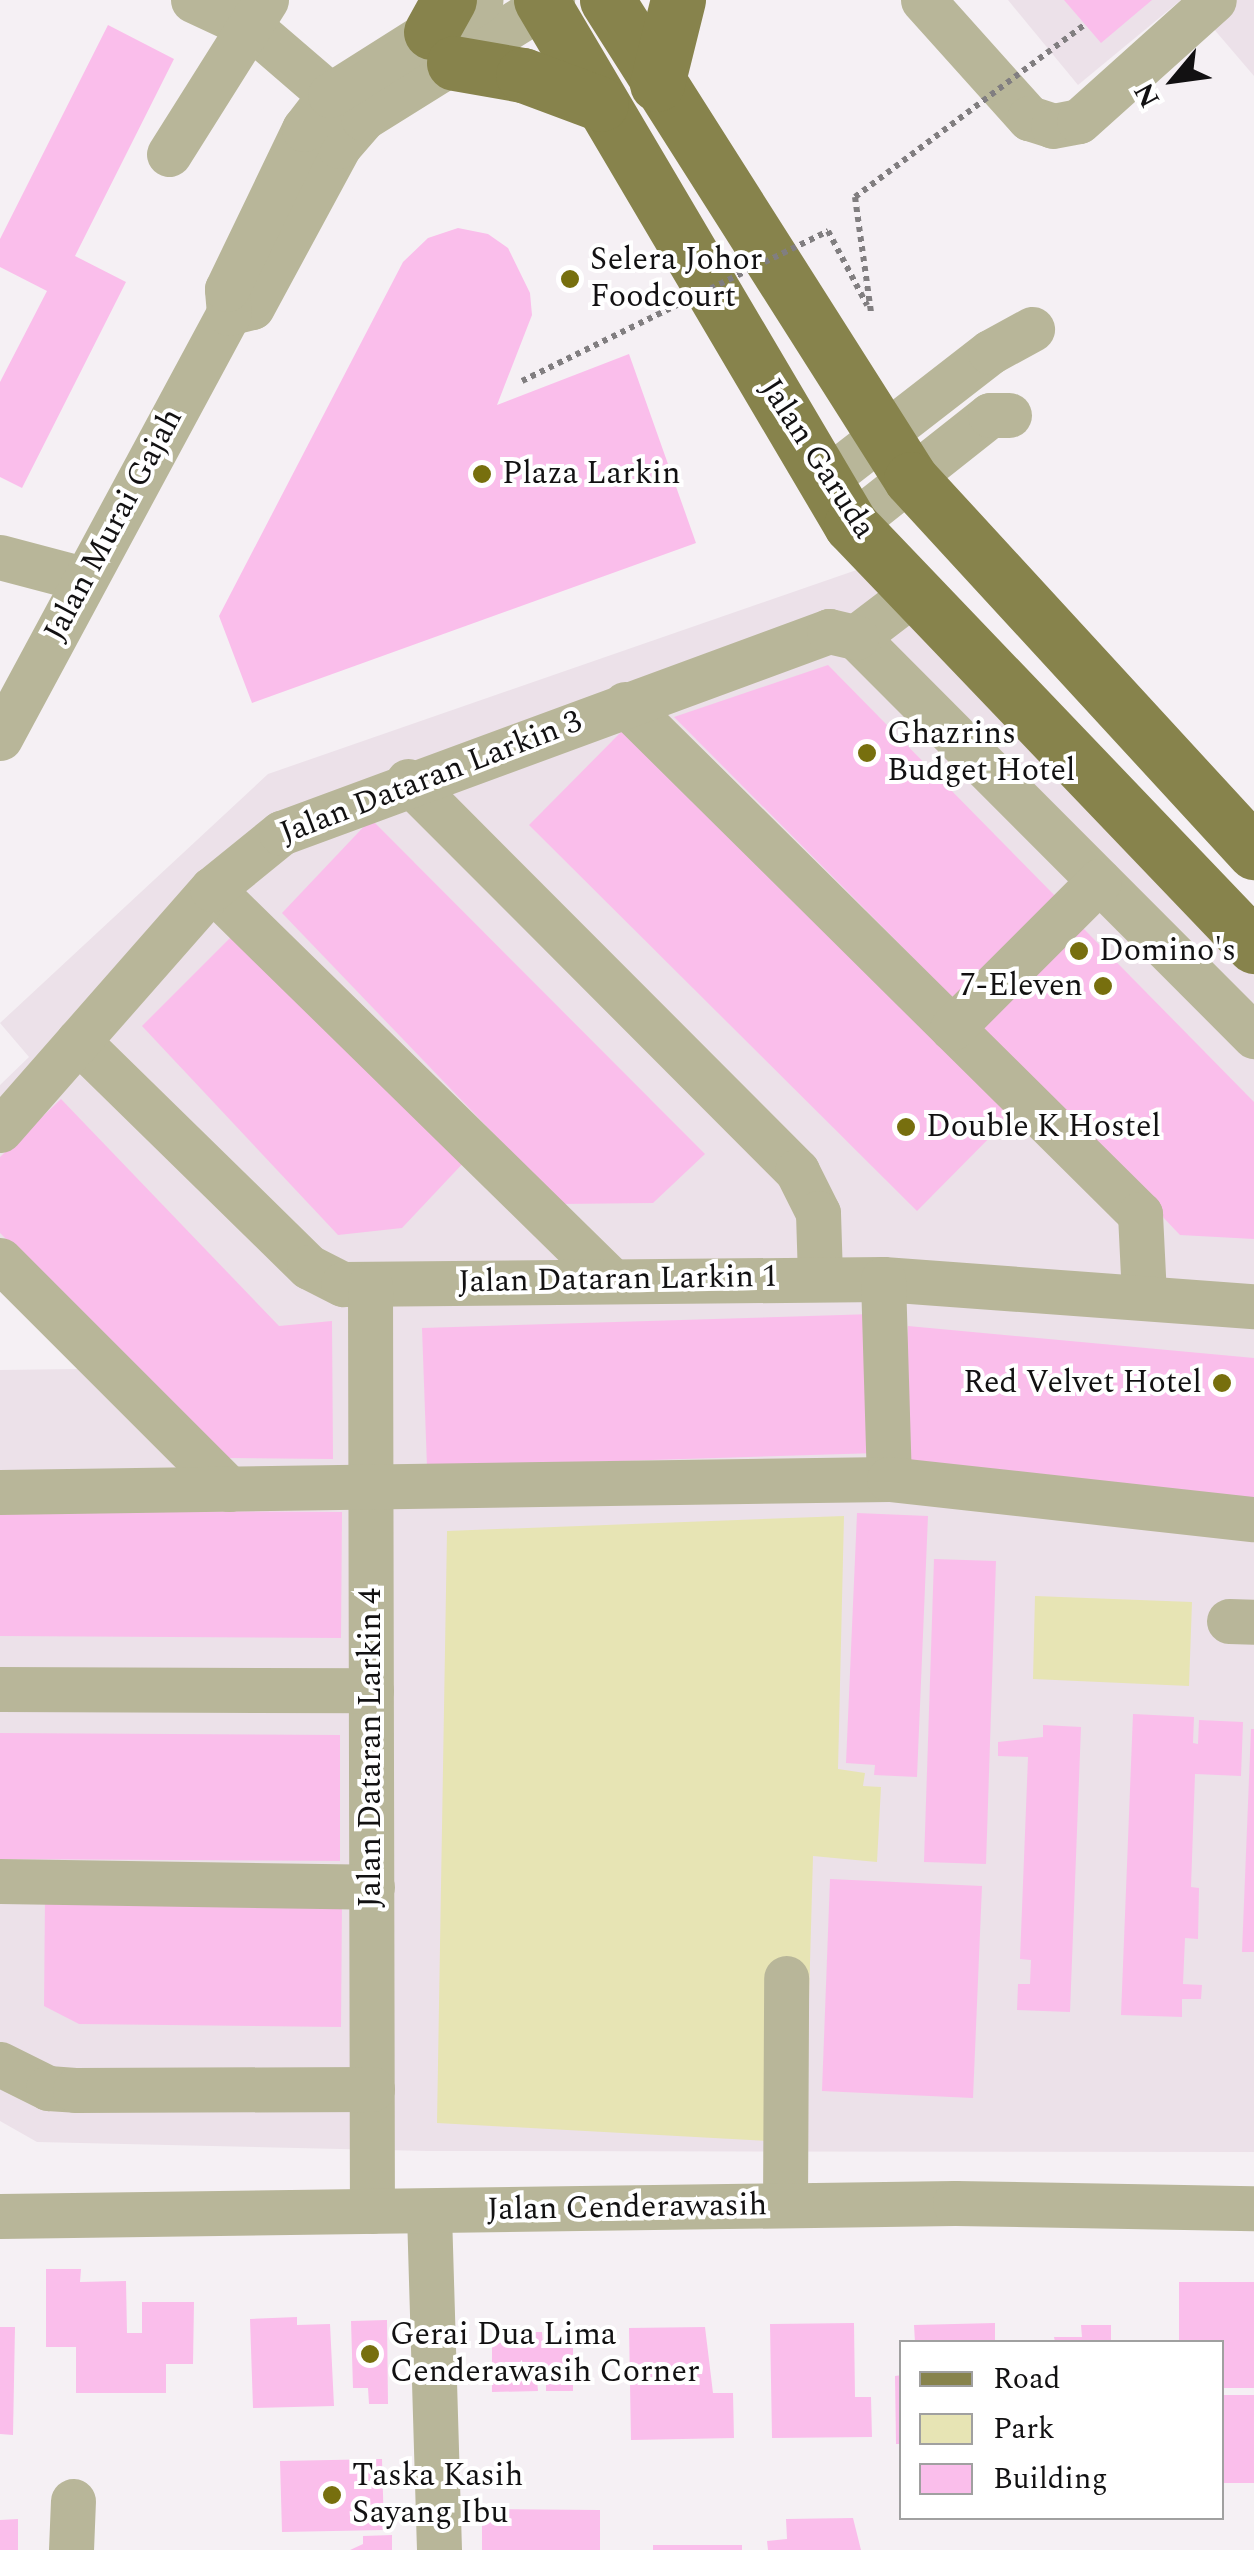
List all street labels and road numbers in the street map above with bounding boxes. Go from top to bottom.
street label: Jalan Garuda [751,372,883,546]
street label: Jalan Murai Gajah [36,402,192,648]
street label: Jalan Dataran Larkin 3 [275,703,587,853]
street label: Jalan Dataran Larkin 1 [458,1258,778,1302]
street label: Jalan Dataran Larkin 4 [352,1588,390,1908]
street label: Jalan Cenderawasih [487,2186,767,2230]

